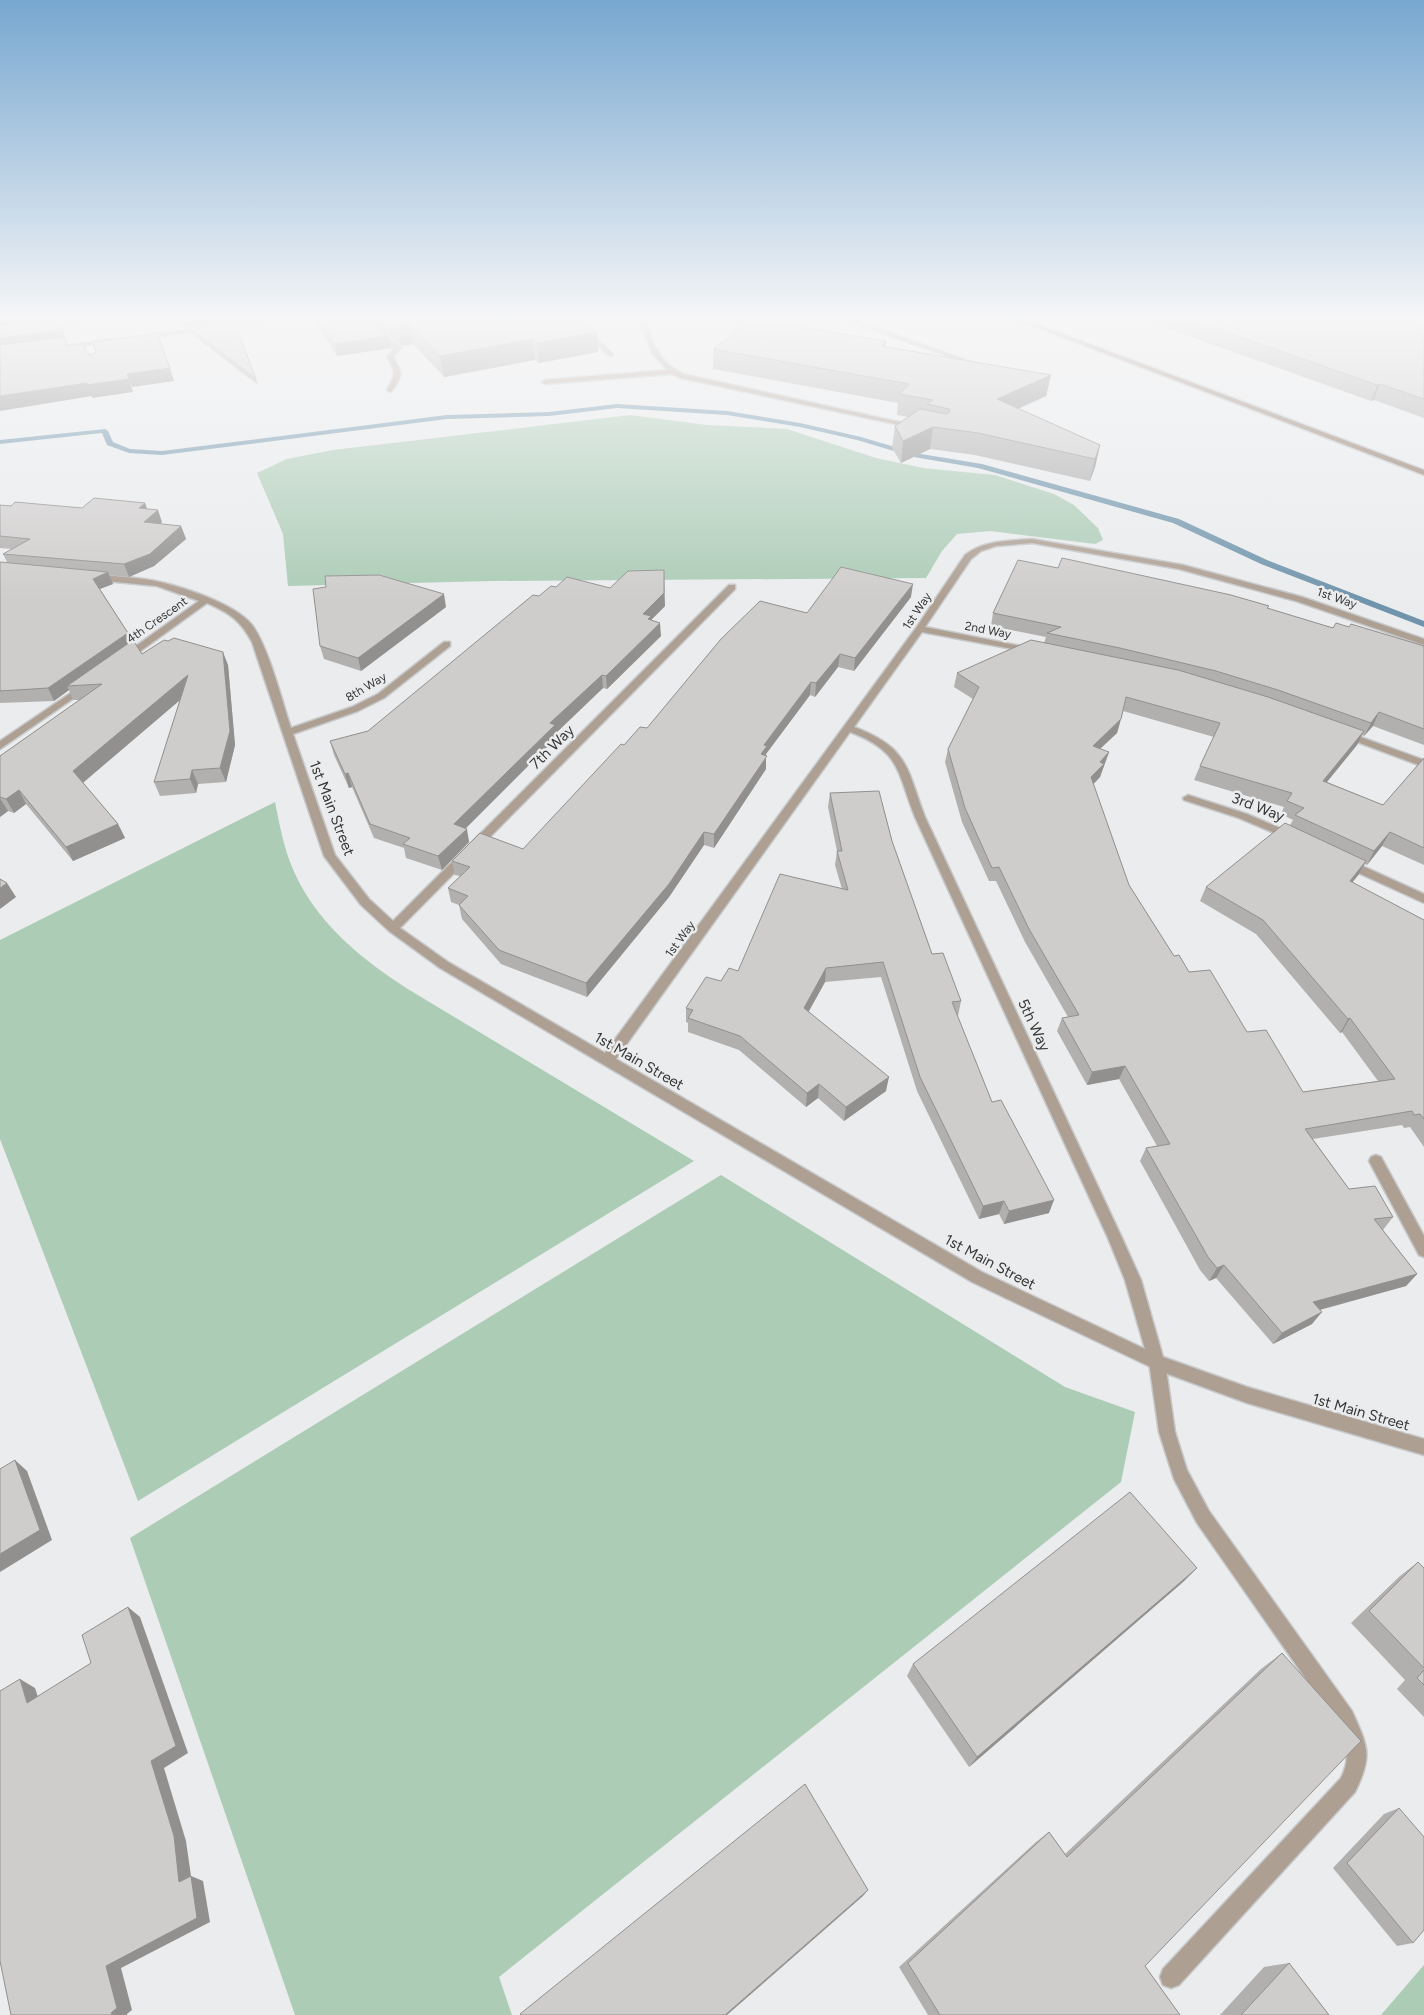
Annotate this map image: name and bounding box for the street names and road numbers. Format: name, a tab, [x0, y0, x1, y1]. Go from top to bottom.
street label: 1st Way	[1315, 585, 1360, 612]
street label: 1st Way	[900, 589, 935, 632]
street label: 4th Crescent	[124, 594, 190, 646]
street label: 2nd Way	[964, 619, 1013, 641]
street label: 8th Way	[343, 669, 389, 705]
street label: 7th Way	[526, 721, 578, 773]
street label: 1st Main Street	[306, 758, 359, 858]
street label: 3rd Way	[1229, 789, 1287, 825]
street label: 1st Way	[662, 918, 698, 960]
street label: 5th Way	[1014, 996, 1054, 1054]
street label: 1st Main Street	[591, 1028, 687, 1094]
street label: 1st Main Street	[941, 1230, 1039, 1294]
street label: 1st Main Street	[1310, 1390, 1412, 1435]

